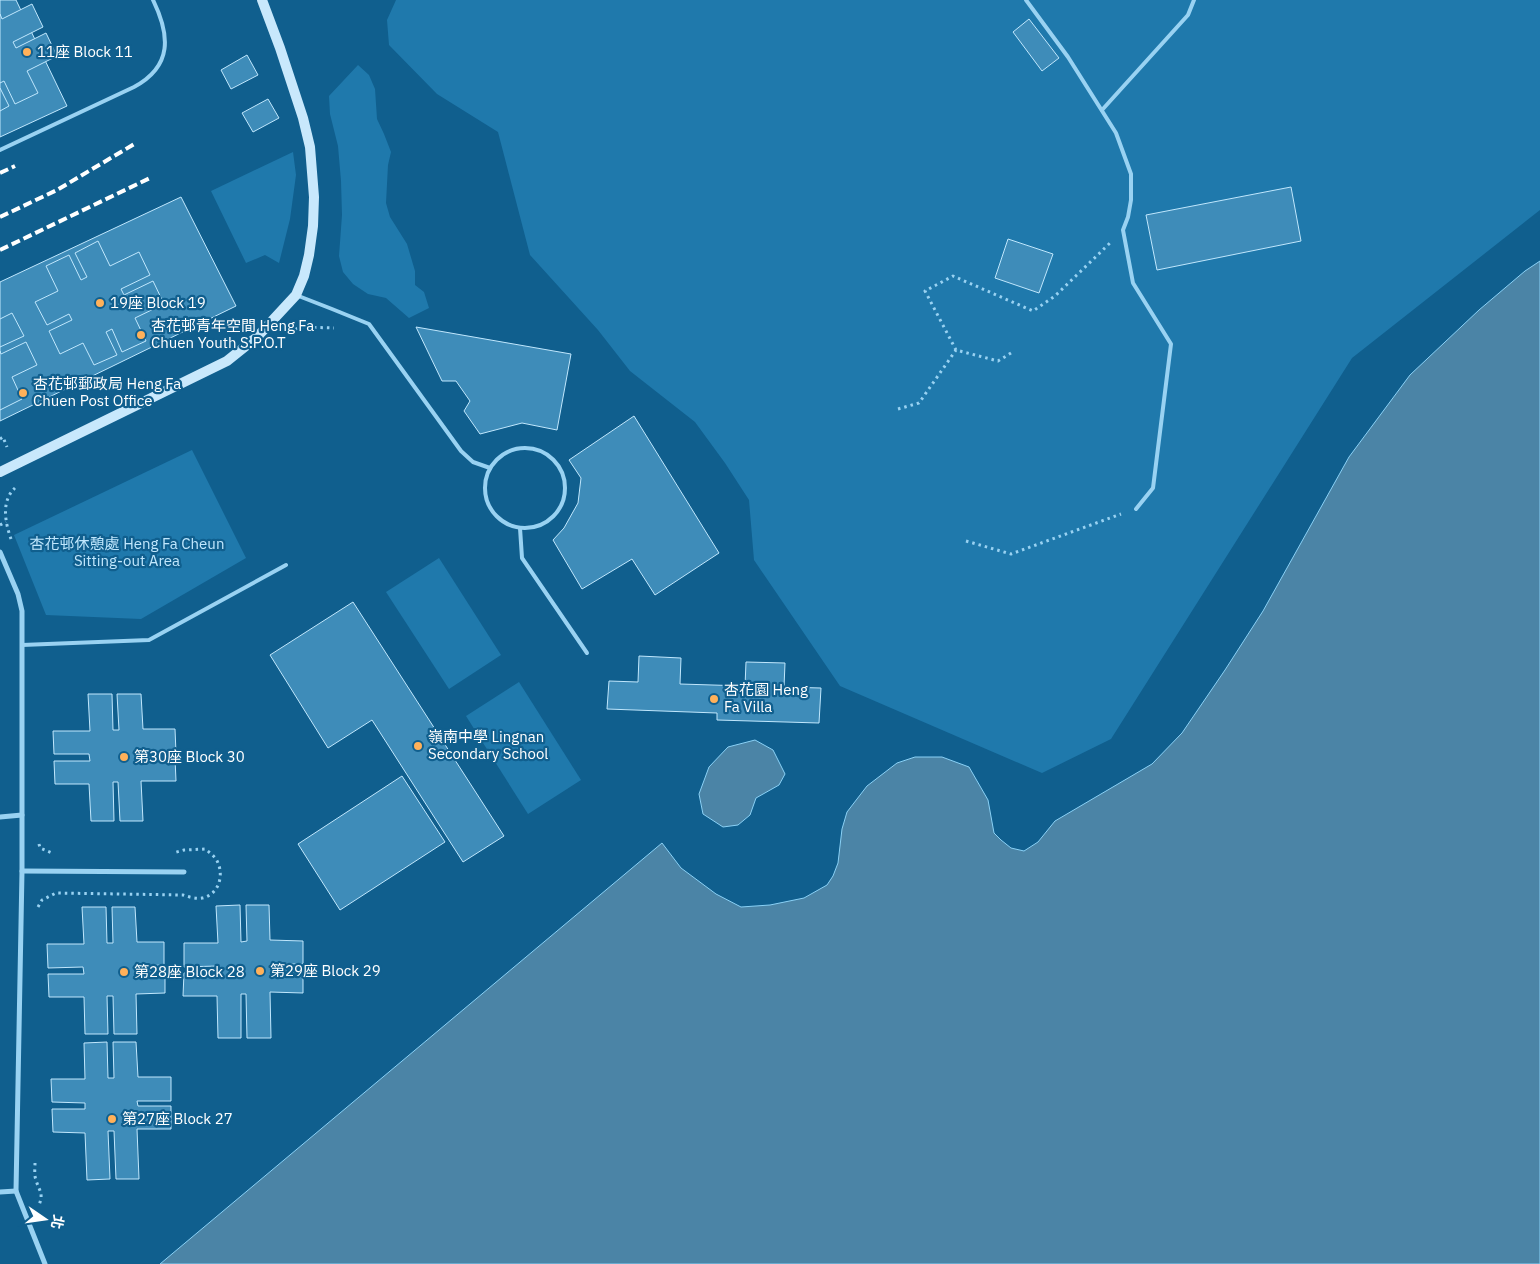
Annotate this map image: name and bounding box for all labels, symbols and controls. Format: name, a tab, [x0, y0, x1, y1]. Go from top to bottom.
place label: 11座 Block 11	[37, 42, 133, 61]
marker: 11座 Block 11	[21, 46, 33, 58]
place label: 19座 Block 19	[110, 293, 206, 312]
marker: 19座 Block 19	[94, 297, 106, 309]
place label: 杏花邨青年空間 Heng Fa Chuen Youth S.P.O.T	[151, 316, 314, 352]
marker: 杏花邨青年空間 Heng Fa Chuen Youth S.P.O.T	[135, 329, 147, 341]
place label: 杏花邨郵政局 Heng Fa Chuen Post Office	[33, 374, 181, 410]
marker: 杏花邨郵政局 Heng Fa Chuen Post Office	[17, 387, 29, 399]
park label: 杏花邨休憩處 Heng Fa Cheun Sitting-out Area	[30, 534, 224, 570]
place label: 杏花園 Heng Fa Villa	[724, 680, 808, 716]
marker: 杏花園 Heng Fa Villa	[708, 693, 720, 705]
place label: 嶺南中學 Lingnan Secondary School	[428, 727, 548, 763]
marker: 嶺南中學 Lingnan Secondary School	[412, 740, 424, 752]
place label: 第30座 Block 30	[134, 747, 245, 766]
marker: 第30座 Block 30	[118, 751, 130, 763]
place label: 第29座 Block 29	[270, 961, 381, 980]
place label: 第28座 Block 28	[134, 962, 245, 981]
marker: 第29座 Block 29	[254, 965, 266, 977]
marker: 第28座 Block 28	[118, 966, 130, 978]
place label: 第27座 Block 27	[122, 1109, 233, 1128]
marker: 第27座 Block 27	[106, 1113, 118, 1125]
north arrow	[20, 1194, 70, 1244]
text: 北	[47, 1213, 68, 1231]

